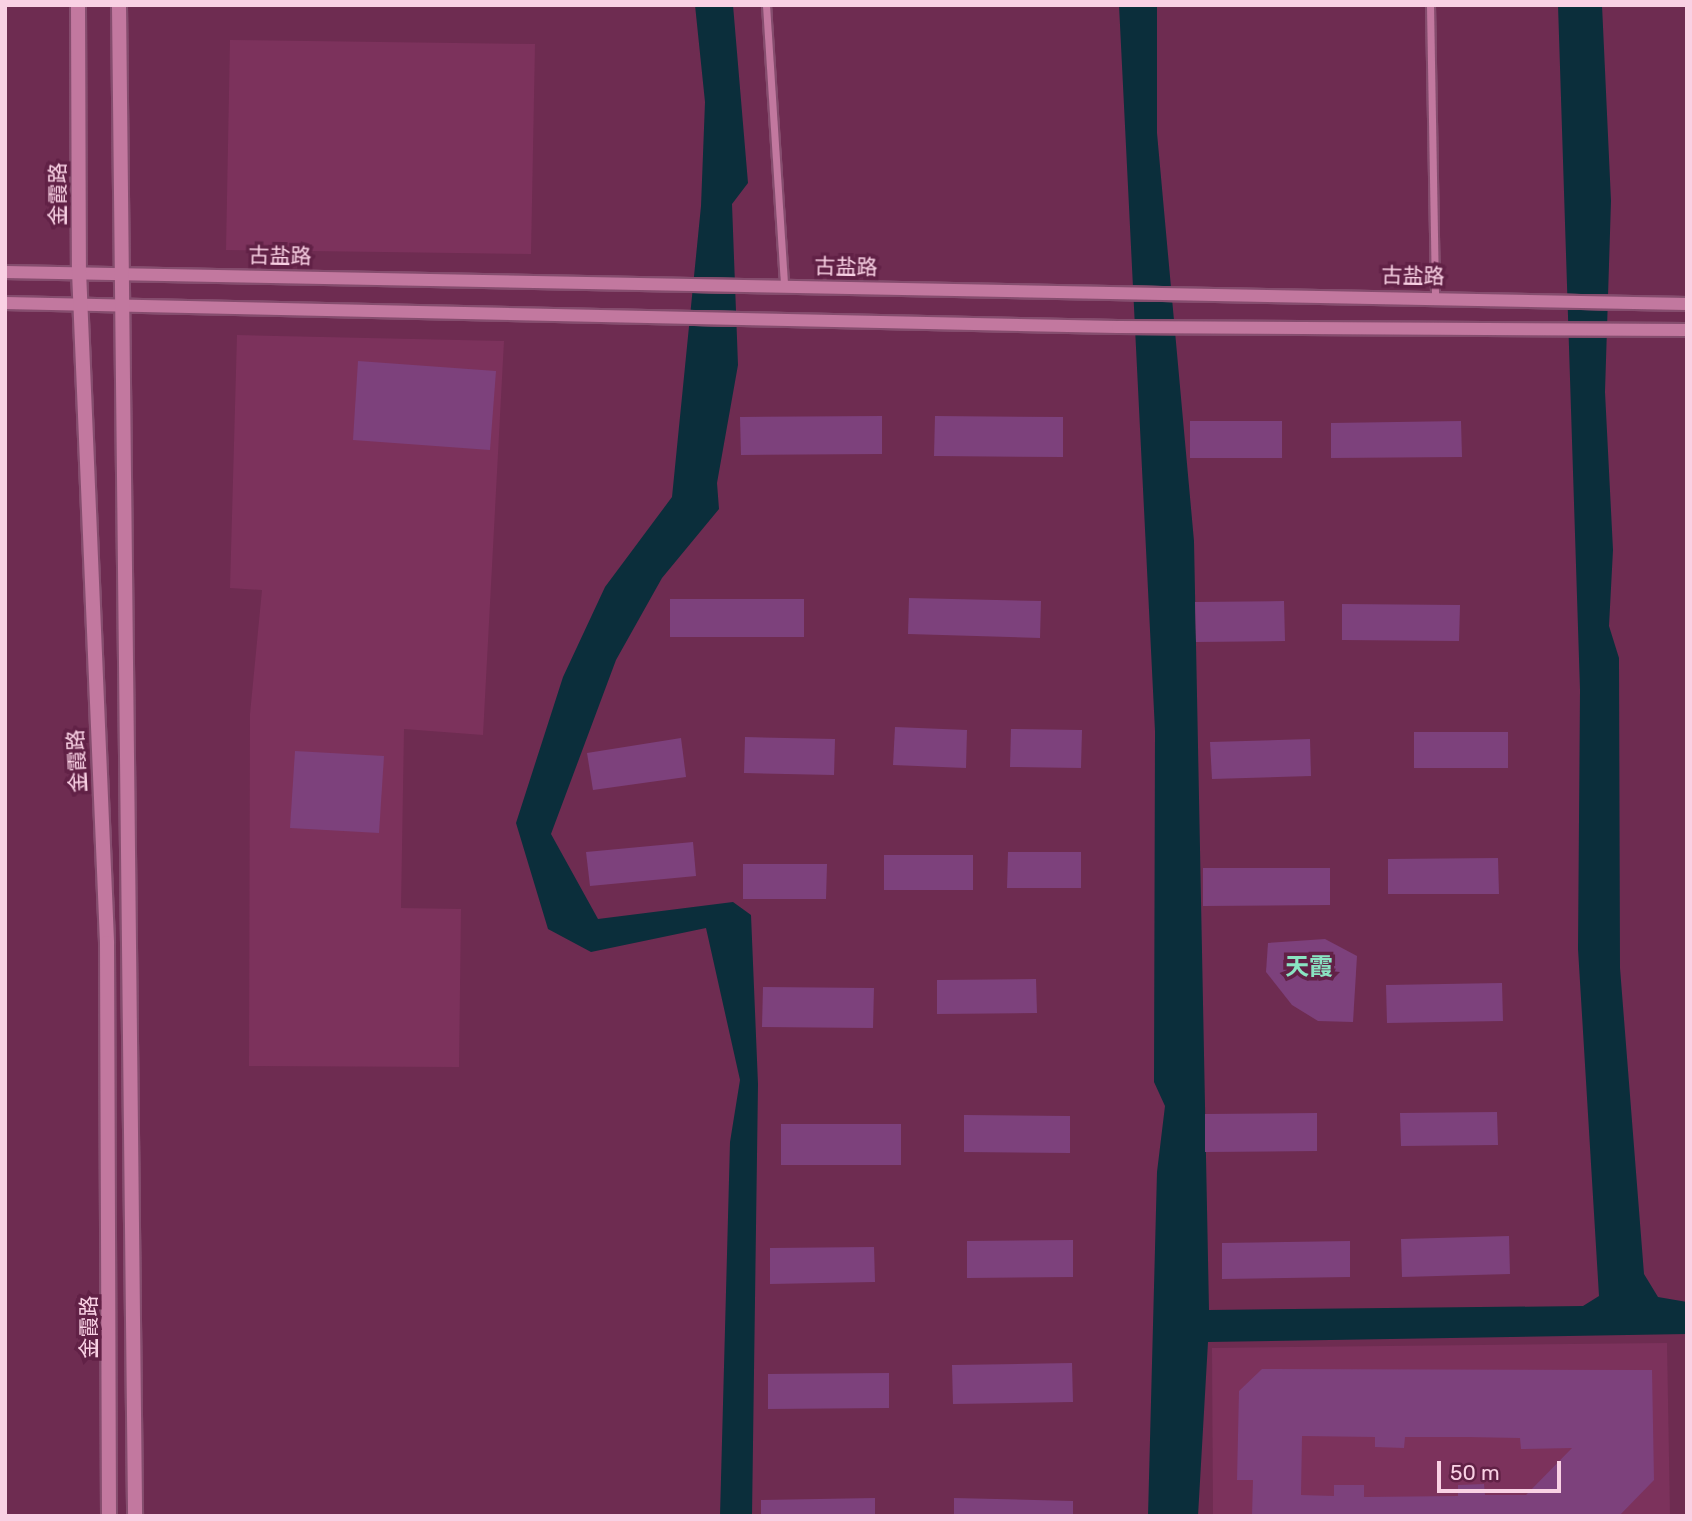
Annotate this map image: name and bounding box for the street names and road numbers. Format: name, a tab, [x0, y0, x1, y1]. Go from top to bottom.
street label: 金霞路	[45, 163, 71, 225]
street label: 古盐路	[248, 243, 312, 269]
street label: 古盐路	[814, 254, 878, 280]
street label: 古盐路	[1381, 263, 1445, 289]
street label: 金霞路	[63, 729, 91, 793]
street label: 金霞路	[76, 1296, 102, 1358]

